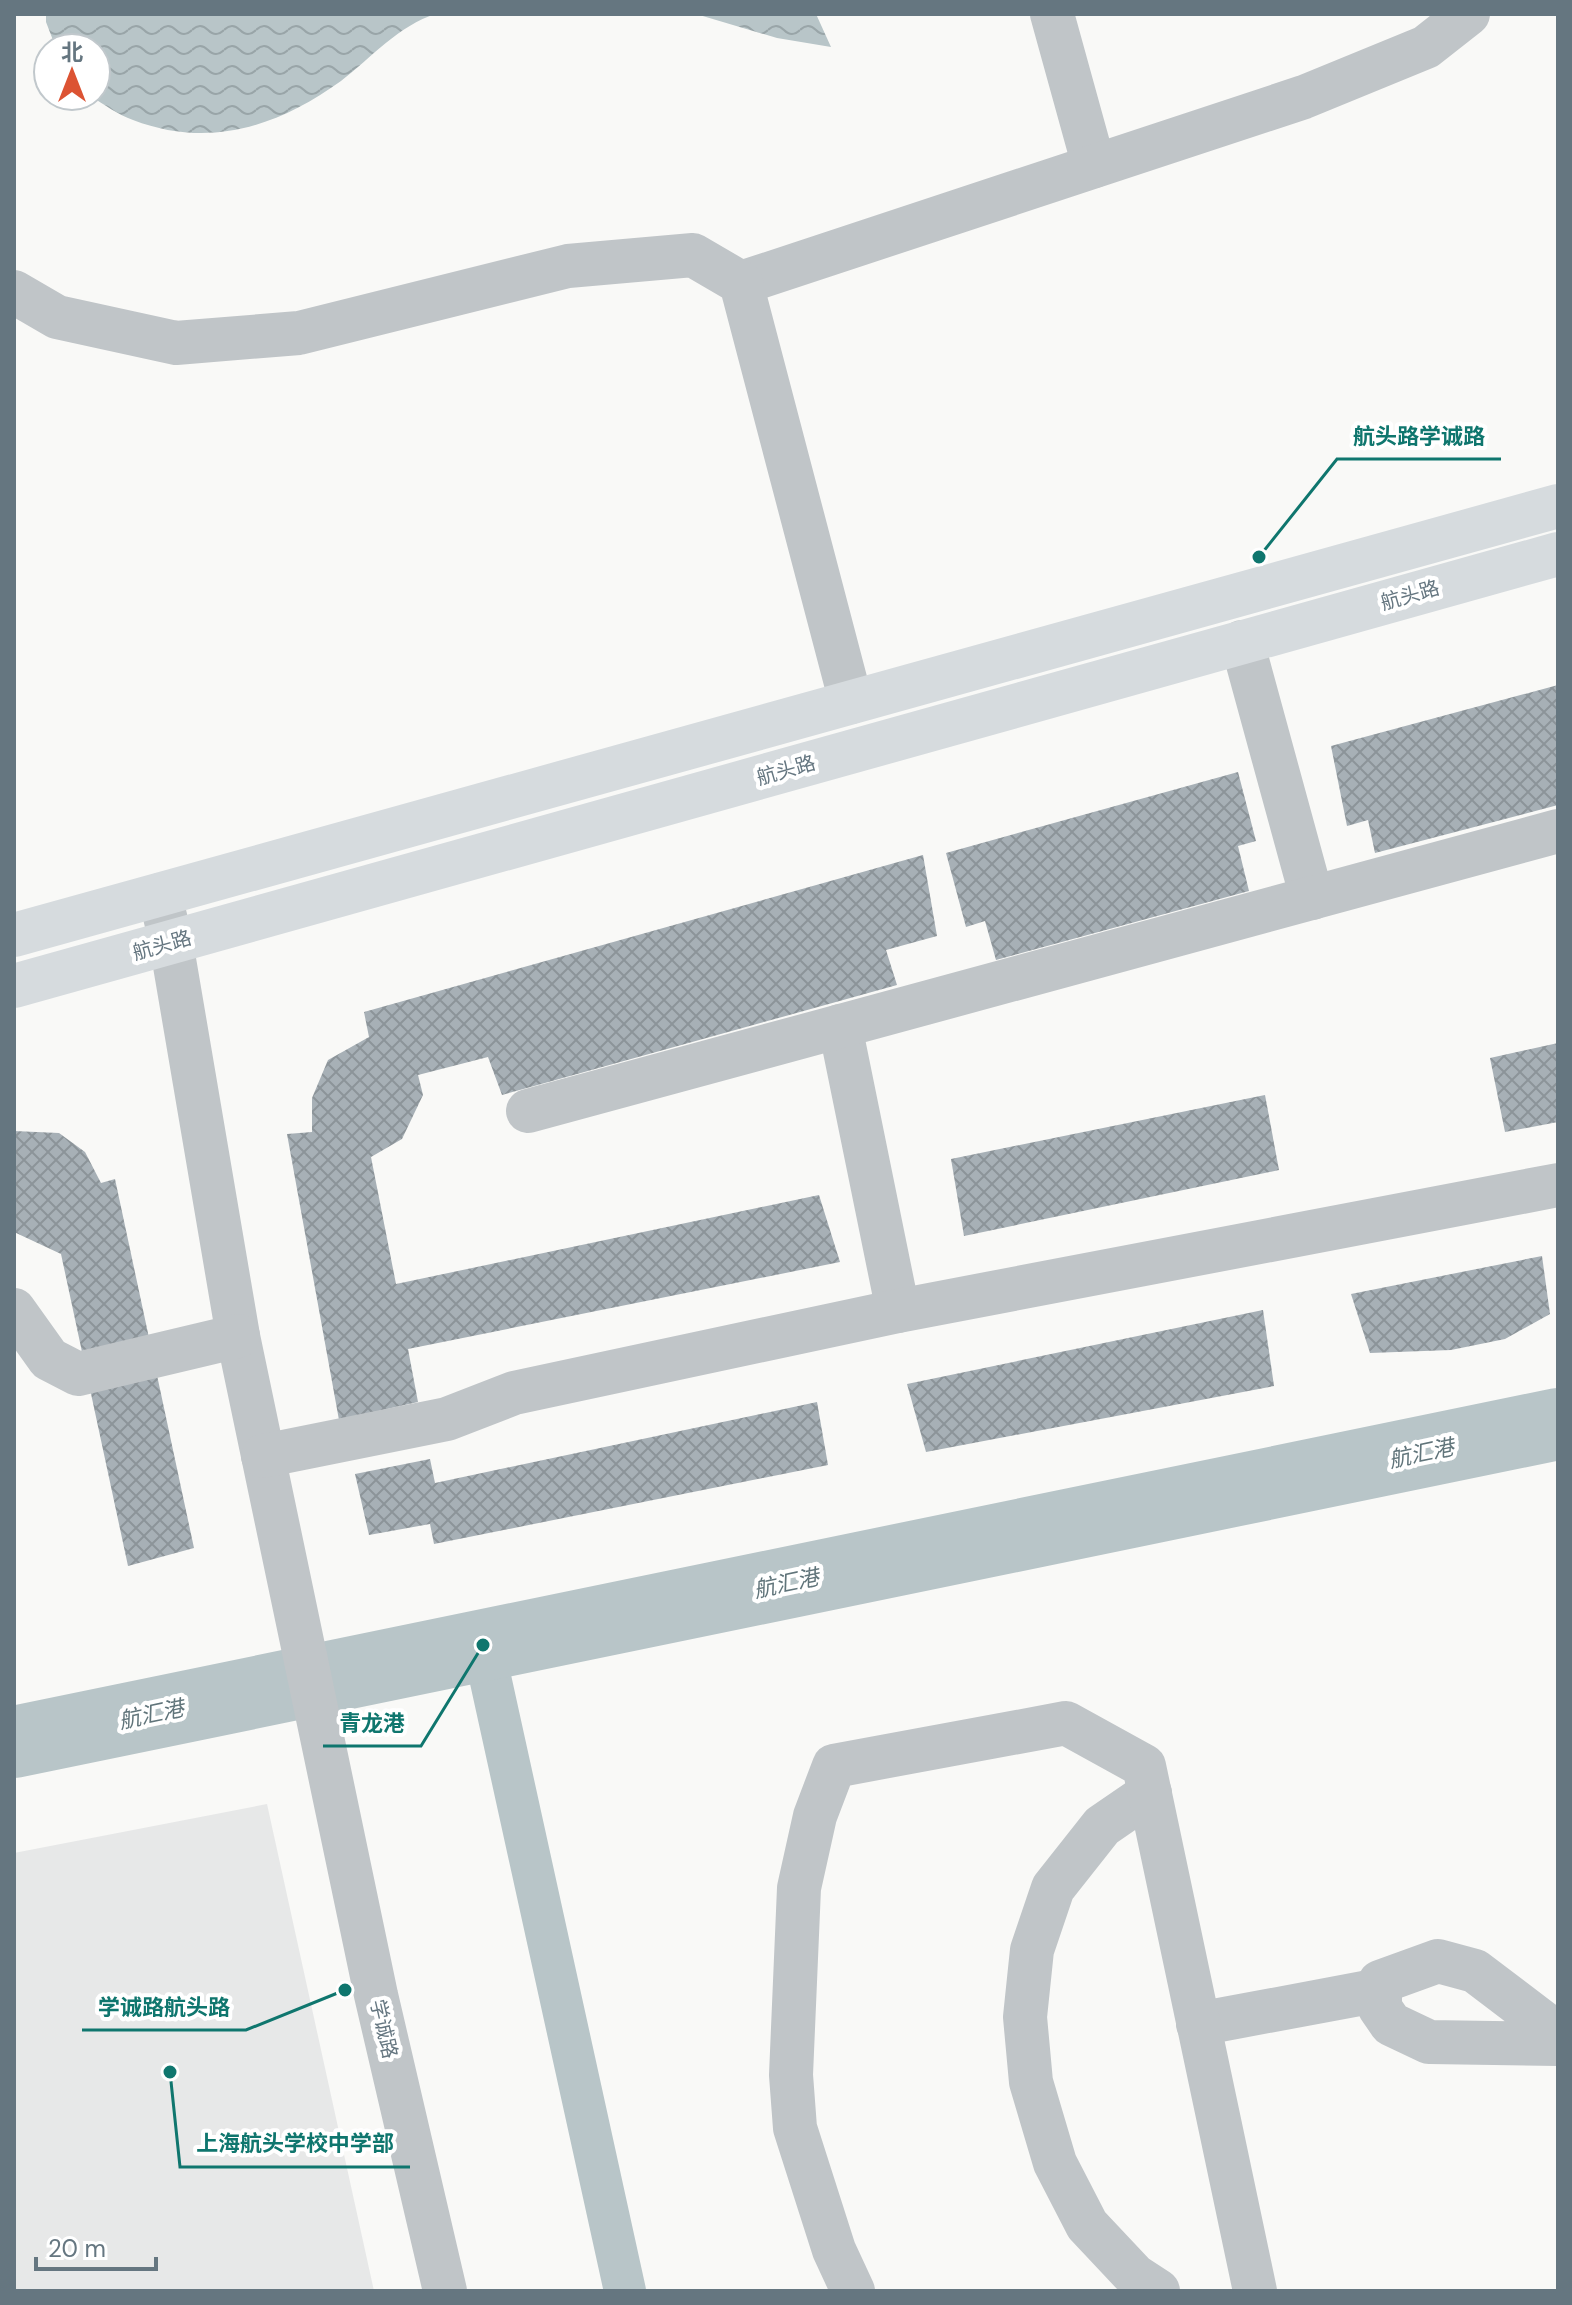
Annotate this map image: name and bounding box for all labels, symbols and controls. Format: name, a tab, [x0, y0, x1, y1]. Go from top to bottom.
north arrow	[32, 32, 112, 112]
text: 北	[61, 38, 83, 67]
callout: 航头路学诚路	[1337, 413, 1501, 459]
text: 航头路学诚路	[1353, 422, 1485, 451]
street label: 航头路	[1378, 574, 1442, 616]
street label: 航头路	[754, 749, 818, 791]
street label: 航头路	[130, 924, 194, 966]
water label: 航汇港	[1386, 1432, 1459, 1475]
water label: 航汇港	[751, 1562, 824, 1605]
water label: 航汇港	[116, 1693, 189, 1736]
callout: 青龙港	[323, 1700, 421, 1746]
text: 青龙港	[339, 1709, 405, 1738]
callout: 学诚路航头路	[82, 1984, 246, 2030]
text: 学诚路航头路	[98, 1993, 230, 2022]
street label: 学诚路	[365, 1997, 403, 2061]
callout: 上海航头学校中学部	[180, 2121, 410, 2167]
text: 上海航头学校中学部	[196, 2129, 394, 2158]
scale bar	[36, 2221, 156, 2271]
text: 20 m	[48, 2233, 106, 2264]

